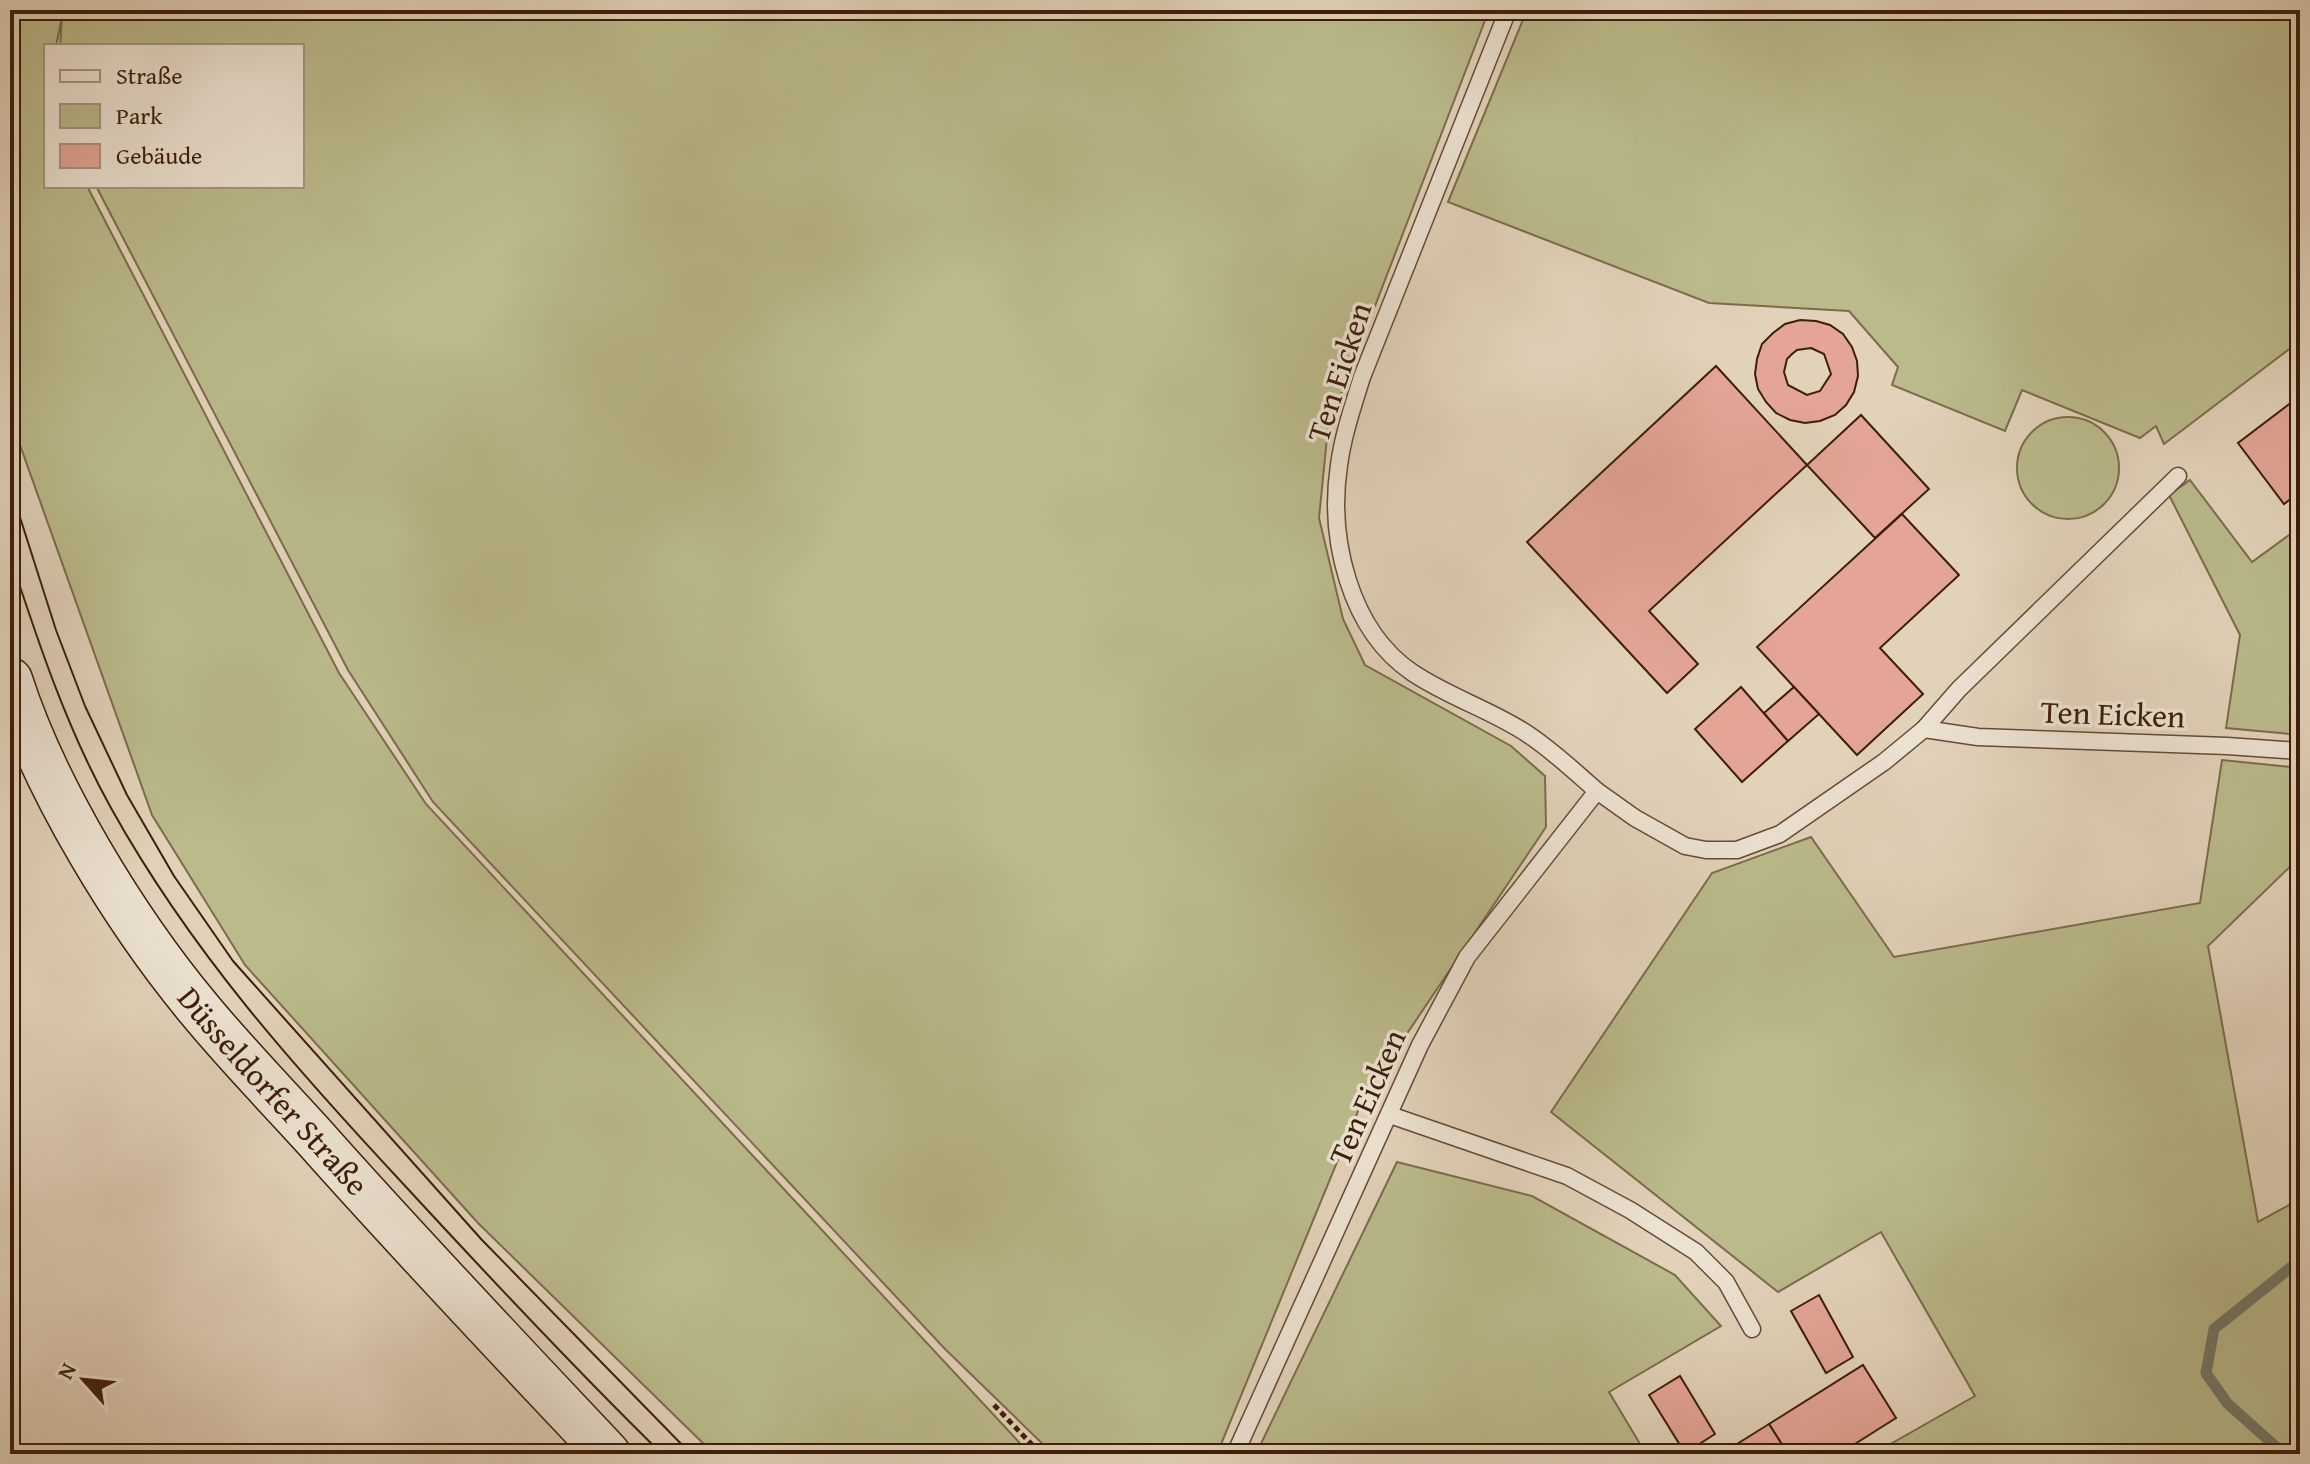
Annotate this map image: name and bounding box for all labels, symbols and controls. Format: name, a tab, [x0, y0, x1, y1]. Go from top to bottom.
legend	[44, 44, 304, 188]
text: Straße	[116, 58, 183, 93]
text: Park	[116, 98, 163, 133]
text: Gebäude	[116, 138, 202, 173]
street label: Ten Eicken	[1294, 296, 1383, 448]
street label: Ten Eicken	[2040, 687, 2186, 740]
street label: Düsseldorfer Straße	[167, 976, 380, 1206]
street label: Ten Eicken	[1316, 1021, 1417, 1172]
north arrow	[44, 1340, 124, 1420]
text: N	[49, 1357, 84, 1385]

